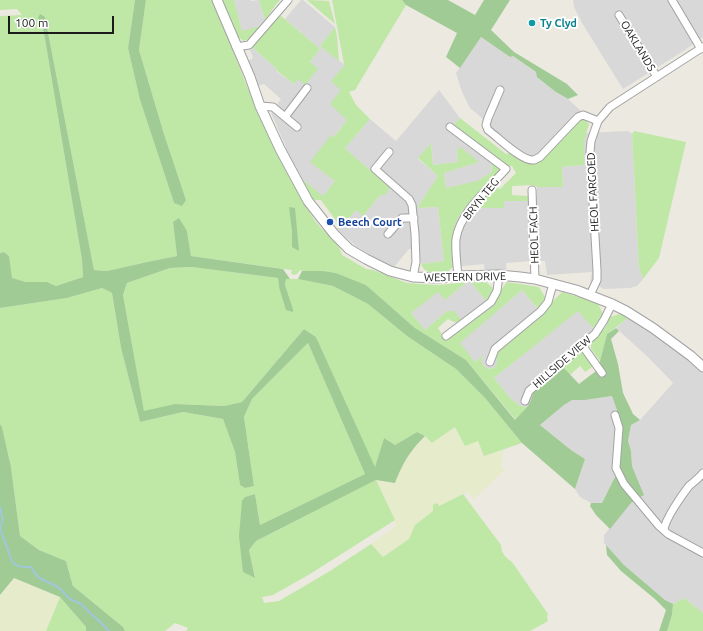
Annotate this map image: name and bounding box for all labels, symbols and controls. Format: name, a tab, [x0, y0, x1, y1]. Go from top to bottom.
scale bar	[10, 8, 116, 34]
text: 100 m	[15, 16, 48, 29]
place label: Ty Clyd	[540, 16, 577, 30]
marker: Ty Clyd	[527, 18, 537, 28]
street label: OAKLANDS	[618, 18, 658, 74]
street label: HEOL FARGOED	[584, 152, 602, 232]
street label: BRYN TEG	[460, 175, 502, 223]
street label: HEOL FACH	[526, 206, 542, 264]
place label: Beech Court	[338, 215, 402, 229]
marker: Beech Court	[325, 217, 335, 227]
street label: WESTERN DRIVE	[424, 270, 506, 284]
street label: HILLSIDE VIEW	[530, 333, 594, 391]

